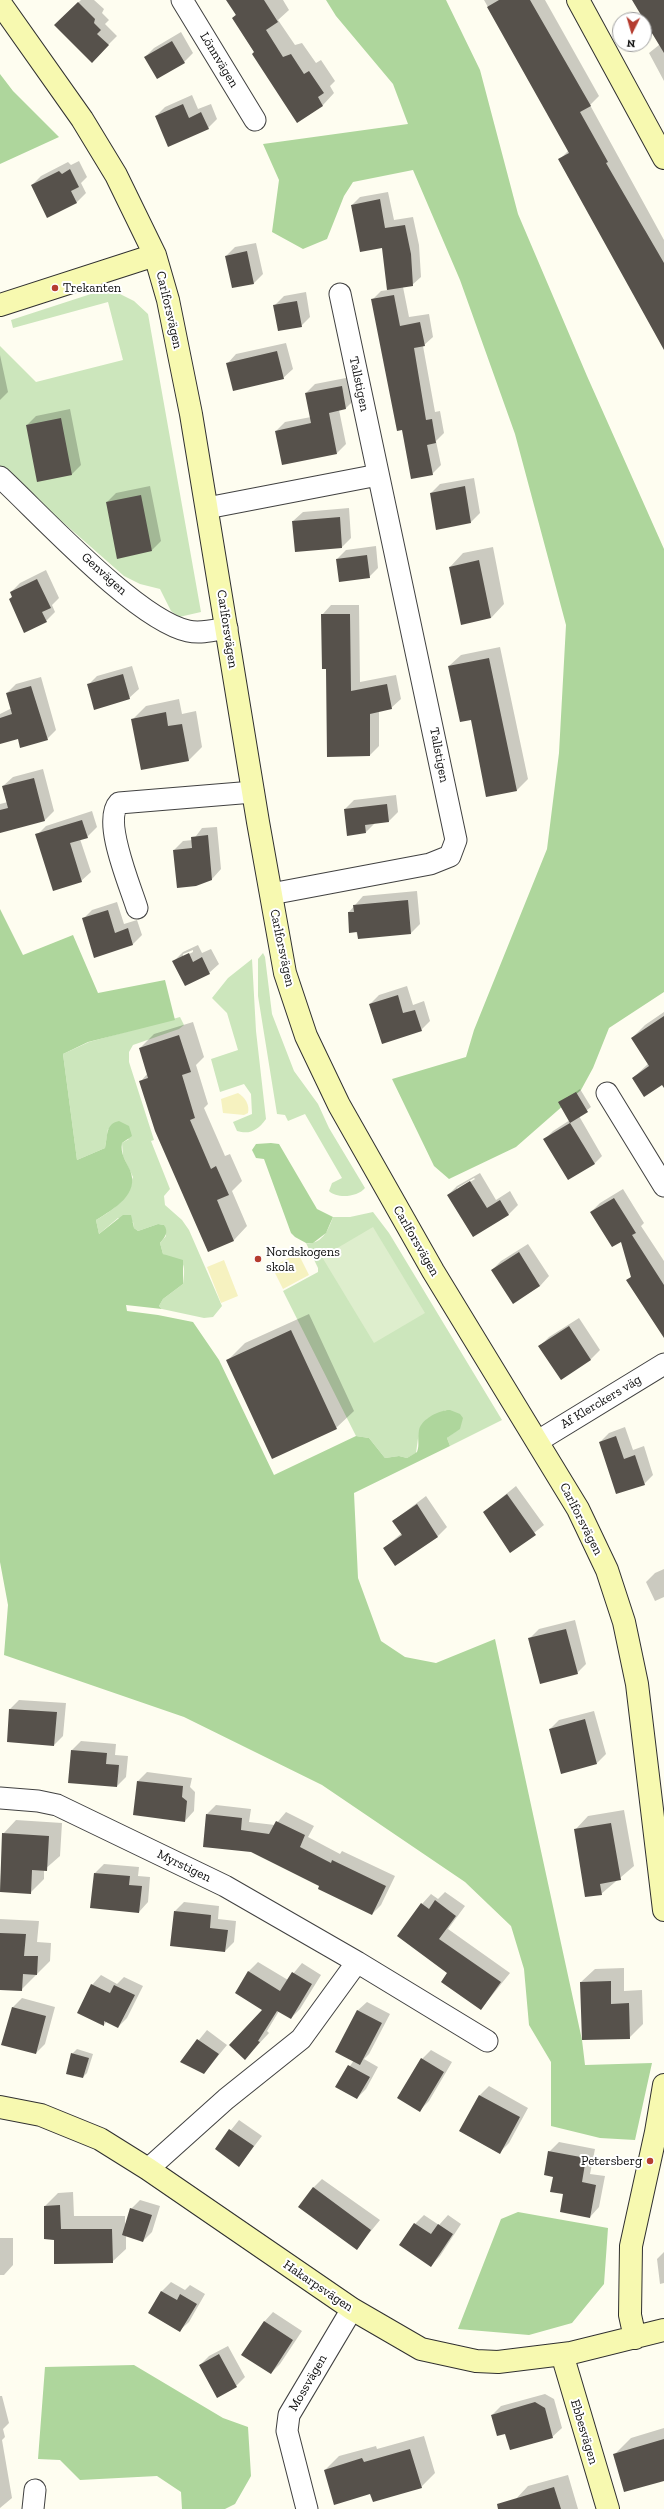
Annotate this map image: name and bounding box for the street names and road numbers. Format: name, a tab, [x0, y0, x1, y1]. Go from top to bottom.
street label: Lönnvägen	[196, 29, 242, 91]
street label: Carlforsvägen	[153, 270, 185, 350]
street label: Tallstigen	[346, 355, 372, 413]
street label: Genvägen	[78, 550, 130, 598]
street label: Carlforsvägen	[213, 589, 241, 669]
street label: Tallstigen	[426, 726, 452, 784]
street label: Carlforsvägen	[266, 908, 298, 988]
street label: Carlforsvägen	[390, 1203, 442, 1279]
street label: Af Klerckers väg	[558, 1372, 644, 1432]
street label: Carlforsvägen	[556, 1480, 606, 1558]
street label: Myrstigen	[155, 1846, 213, 1886]
street label: Hakarpsvägen	[280, 2257, 356, 2315]
street label: Mossvägen	[286, 2352, 330, 2414]
street label: Ebbesvägen	[567, 2398, 601, 2466]

